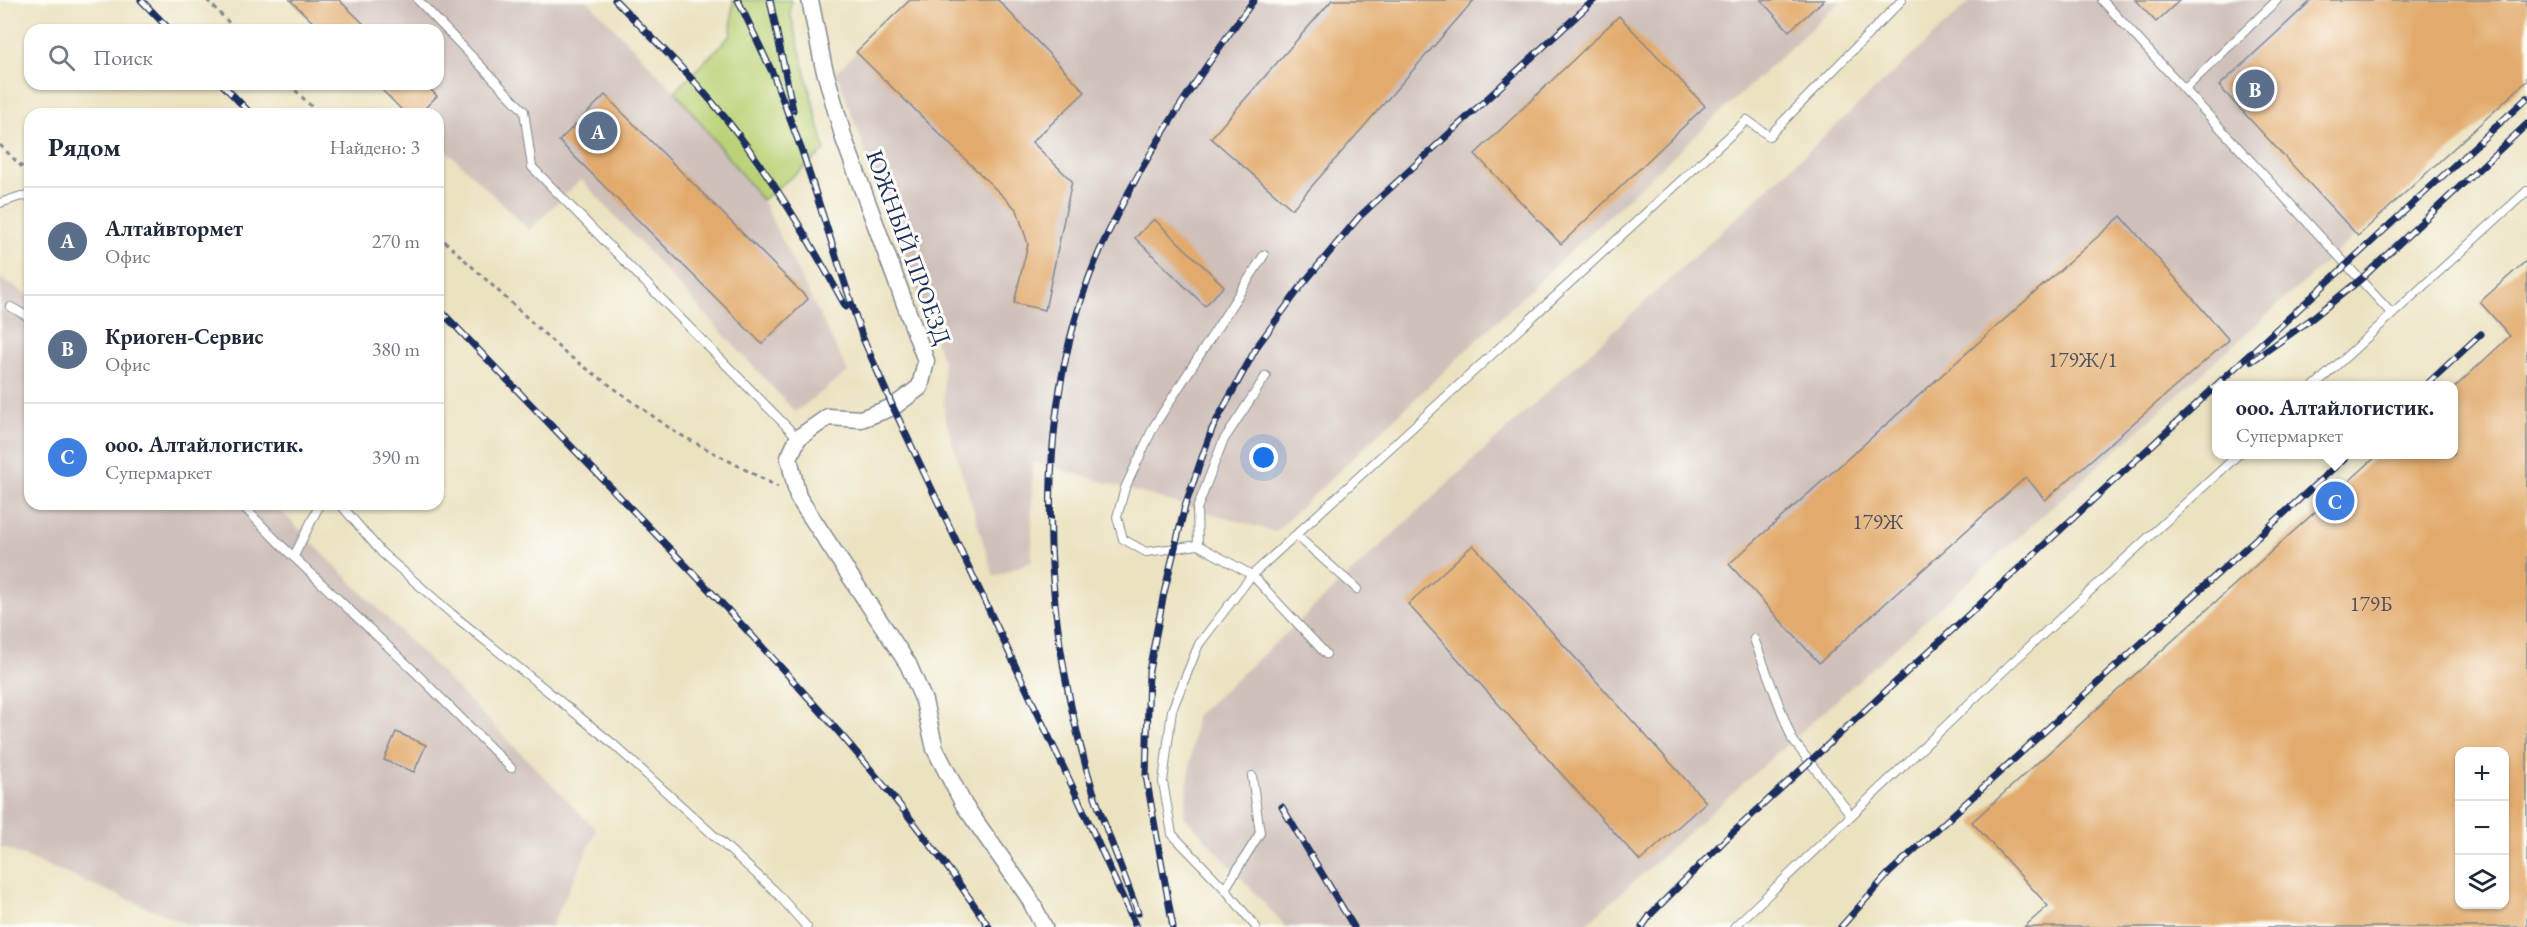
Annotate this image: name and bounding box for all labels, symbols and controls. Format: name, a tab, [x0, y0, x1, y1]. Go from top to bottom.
search box	[24, 24, 444, 90]
icon: search	[45, 41, 78, 74]
text: Поиск	[93, 43, 153, 72]
pin: B	[2236, 66, 2274, 112]
pin: A	[578, 108, 618, 154]
text: Рядом	[48, 130, 121, 164]
text: Найдено: 3	[329, 134, 420, 160]
street label: ЮЖНЫЙ ПРОЕЗД	[859, 145, 959, 349]
text: Алтайвтормет	[105, 214, 243, 243]
text: A	[60, 228, 75, 254]
text: 270 m	[372, 228, 420, 254]
text: Офис	[105, 243, 151, 269]
text: Криоген-Сервис	[105, 322, 264, 351]
text: B	[61, 336, 74, 362]
text: 380 m	[372, 336, 420, 362]
house number: 179Ж/1	[2048, 346, 2118, 373]
text: Офис	[105, 351, 151, 377]
popup	[2212, 381, 2458, 459]
text: ооо. Алтайлогистик.	[2236, 393, 2434, 422]
text: Супермаркет	[2236, 422, 2343, 448]
text: ооо. Алтайлогистик.	[105, 430, 303, 459]
your location	[1249, 443, 1278, 472]
text: C	[60, 444, 75, 470]
text: 390 m	[372, 444, 420, 470]
text: Супермаркет	[105, 459, 212, 485]
pin: C	[2316, 478, 2354, 524]
house number: 179Ж	[1853, 508, 1904, 535]
house number: 179Б	[2350, 590, 2392, 617]
map controls	[2455, 747, 2509, 909]
button: +	[2455, 747, 2509, 801]
button: −	[2455, 801, 2509, 855]
button: layers	[2455, 855, 2509, 909]

